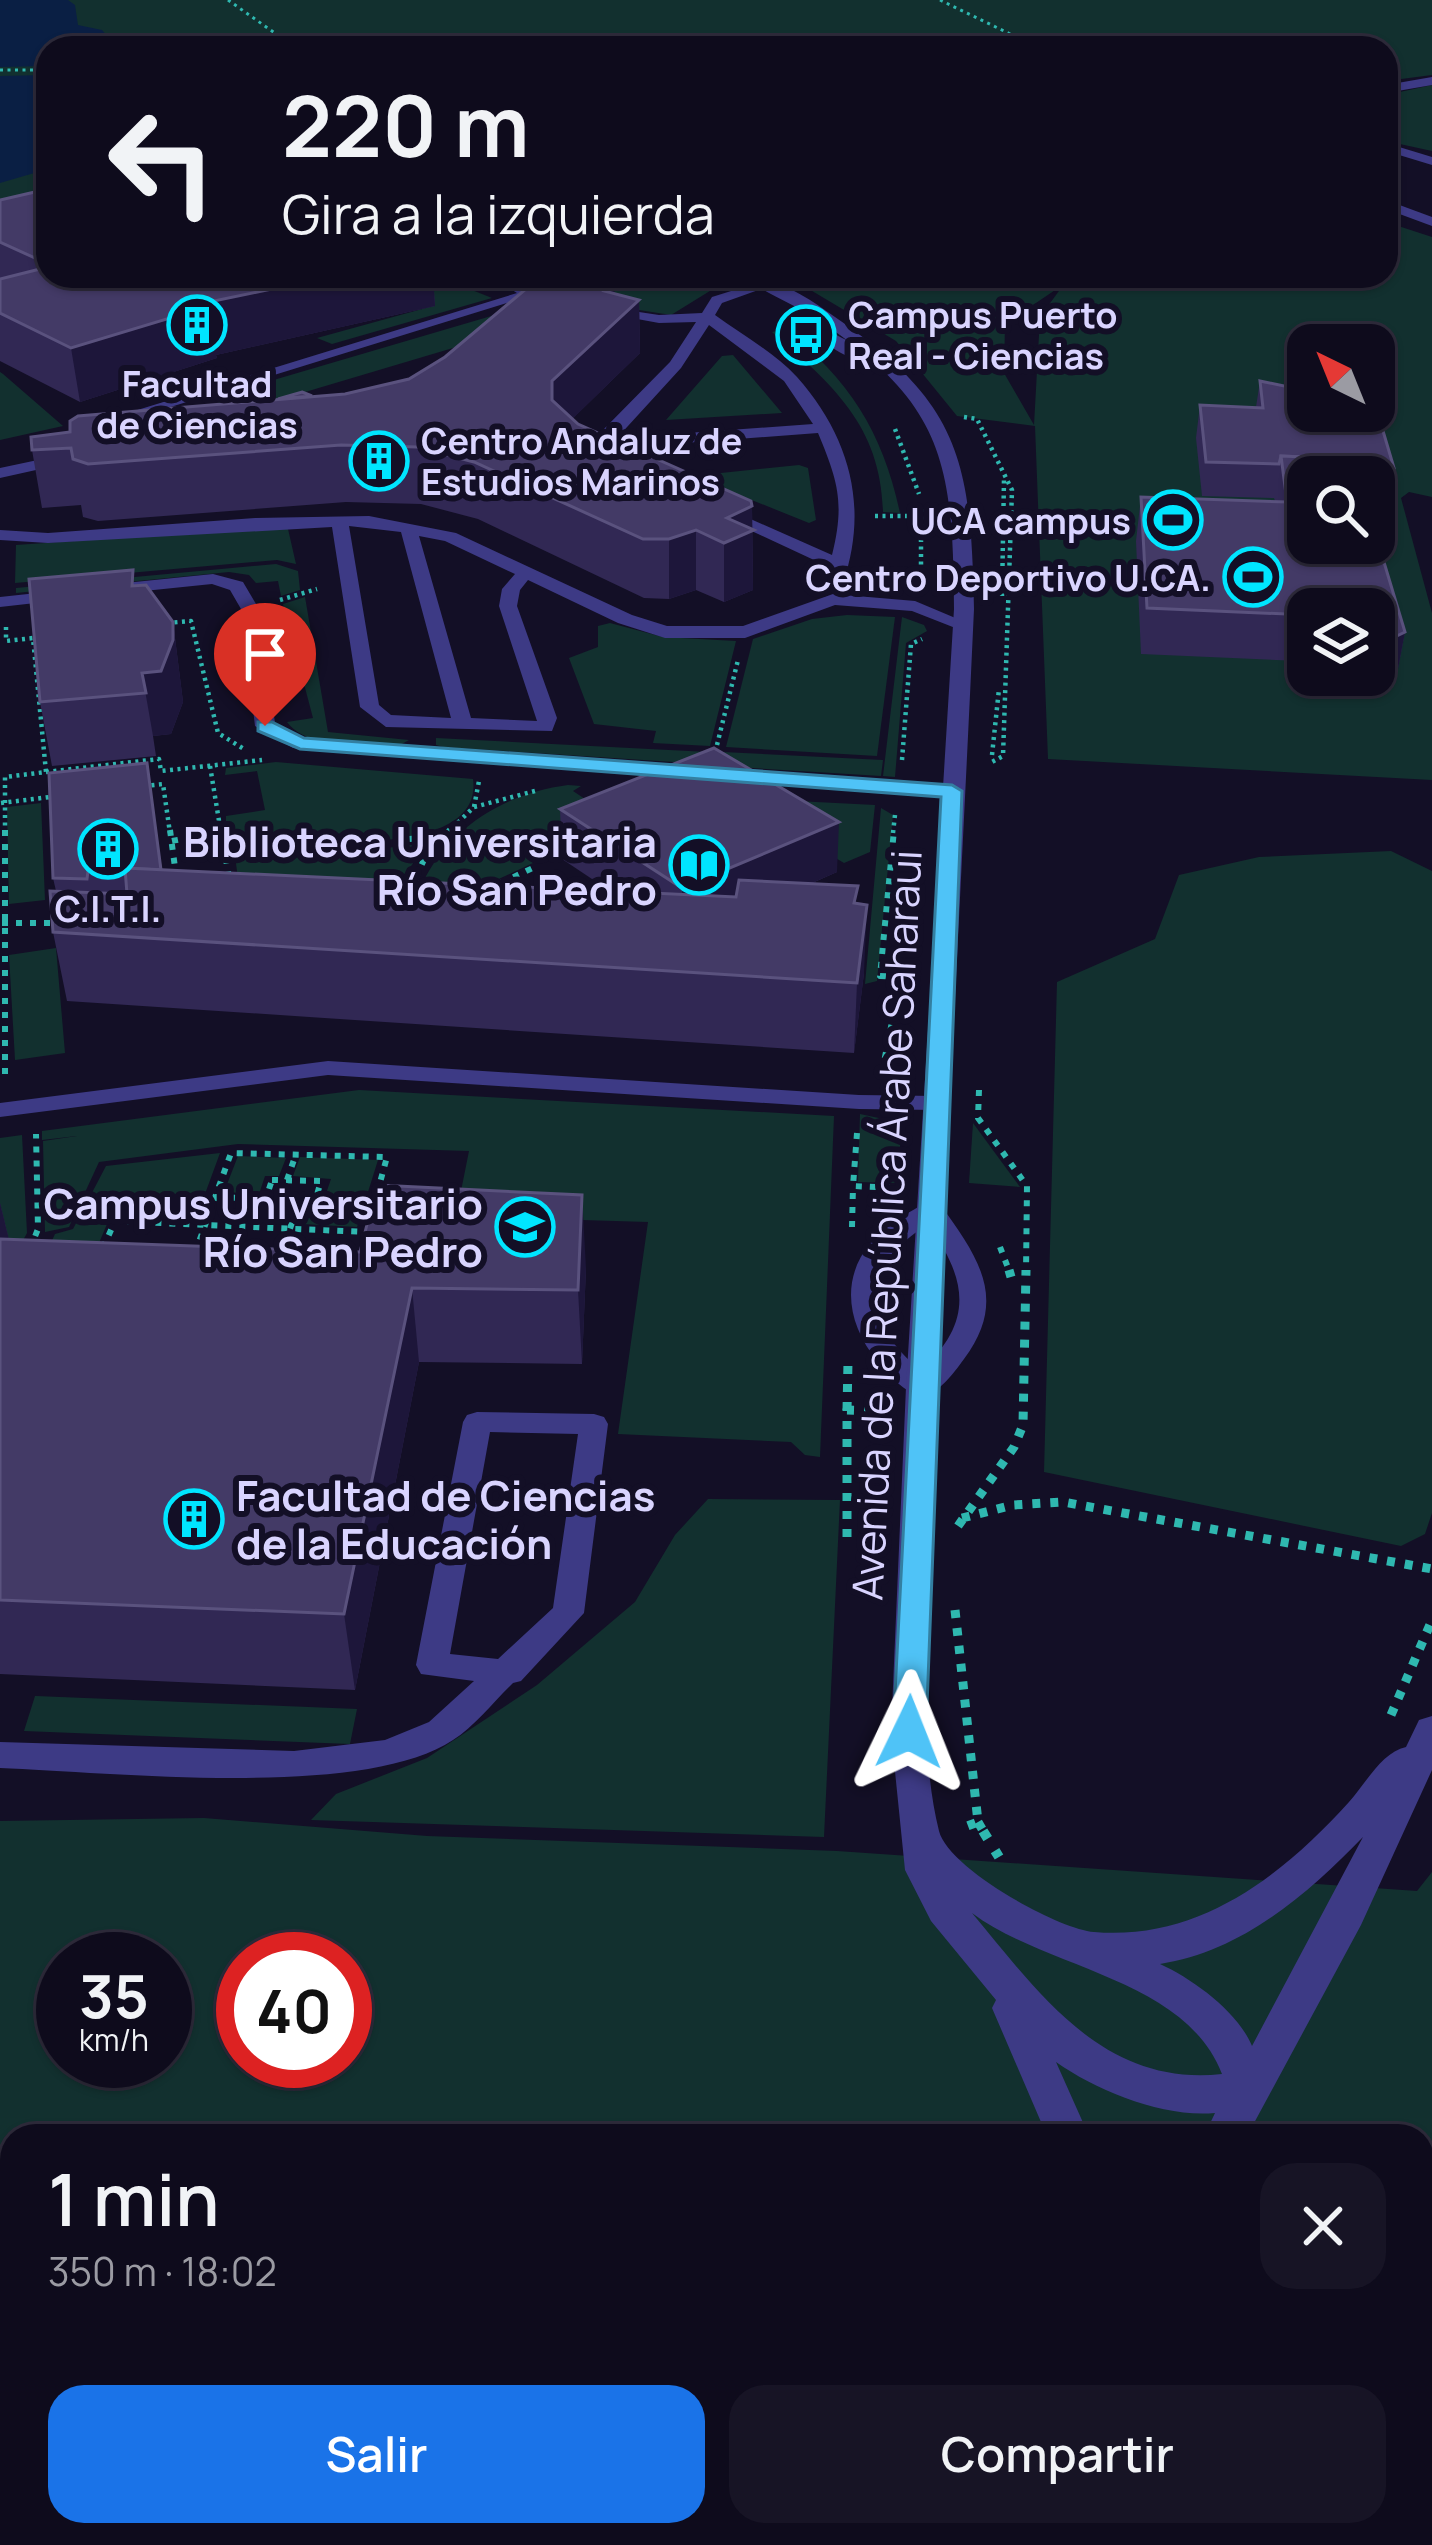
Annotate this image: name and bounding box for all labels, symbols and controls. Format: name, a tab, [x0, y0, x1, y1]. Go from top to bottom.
text: 220 m	[282, 67, 530, 182]
icon: left	[84, 84, 240, 240]
text: Gira a la izquierda	[282, 176, 715, 250]
place label: Campus Puerto Real - Ciencias	[848, 290, 1117, 380]
building icon: Facultad de Ciencias	[166, 294, 228, 356]
bus stop icon: Campus Puerto Real - Ciencias	[775, 304, 837, 366]
north arrow	[1287, 324, 1395, 432]
map controls	[1287, 324, 1395, 696]
place label: Facultad de Ciencias	[96, 359, 298, 449]
place label: Centro Andaluz de Estudios Marinos	[421, 416, 742, 506]
building icon: Centro Andaluz de Estudios Marinos	[348, 430, 410, 492]
button: search	[1287, 456, 1395, 564]
sports icon: UCA campus	[1142, 489, 1204, 551]
place label: UCA campus	[910, 496, 1131, 545]
sports icon: Centro Deportivo U.CA.	[1222, 546, 1284, 608]
place label: Centro Deportivo U.CA.	[805, 553, 1211, 602]
button: layers	[1287, 588, 1395, 696]
pin	[214, 603, 316, 726]
icon: arrive	[232, 621, 298, 687]
place label: Biblioteca Universitaria Río San Pedro	[183, 812, 657, 918]
building icon: C.I.T.I.	[77, 818, 139, 880]
library icon: Biblioteca Universitaria Río San Pedro	[668, 834, 730, 896]
street label: Avenida de la República Árabe Saharaui	[837, 848, 935, 1602]
place label: C.I.T.I.	[55, 884, 161, 933]
place label: Campus Universitario Río San Pedro	[43, 1174, 483, 1280]
school or university icon: Campus Universitario Río San Pedro	[494, 1196, 556, 1258]
place label: Facultad de Ciencias de la Educación	[236, 1466, 655, 1572]
building icon: Facultad de Ciencias de la Educación	[163, 1488, 225, 1550]
position arrow	[846, 1669, 972, 1795]
speed limit sign: 40	[216, 1932, 372, 2088]
text: 35	[79, 1954, 149, 2036]
text: km/h	[79, 2019, 149, 2060]
text: 1 min	[48, 2149, 220, 2248]
button: close	[1260, 2163, 1386, 2289]
text: 350 m · 18:02	[48, 2244, 277, 2298]
button: Salir	[48, 2385, 705, 2523]
button: Compartir	[729, 2385, 1386, 2523]

